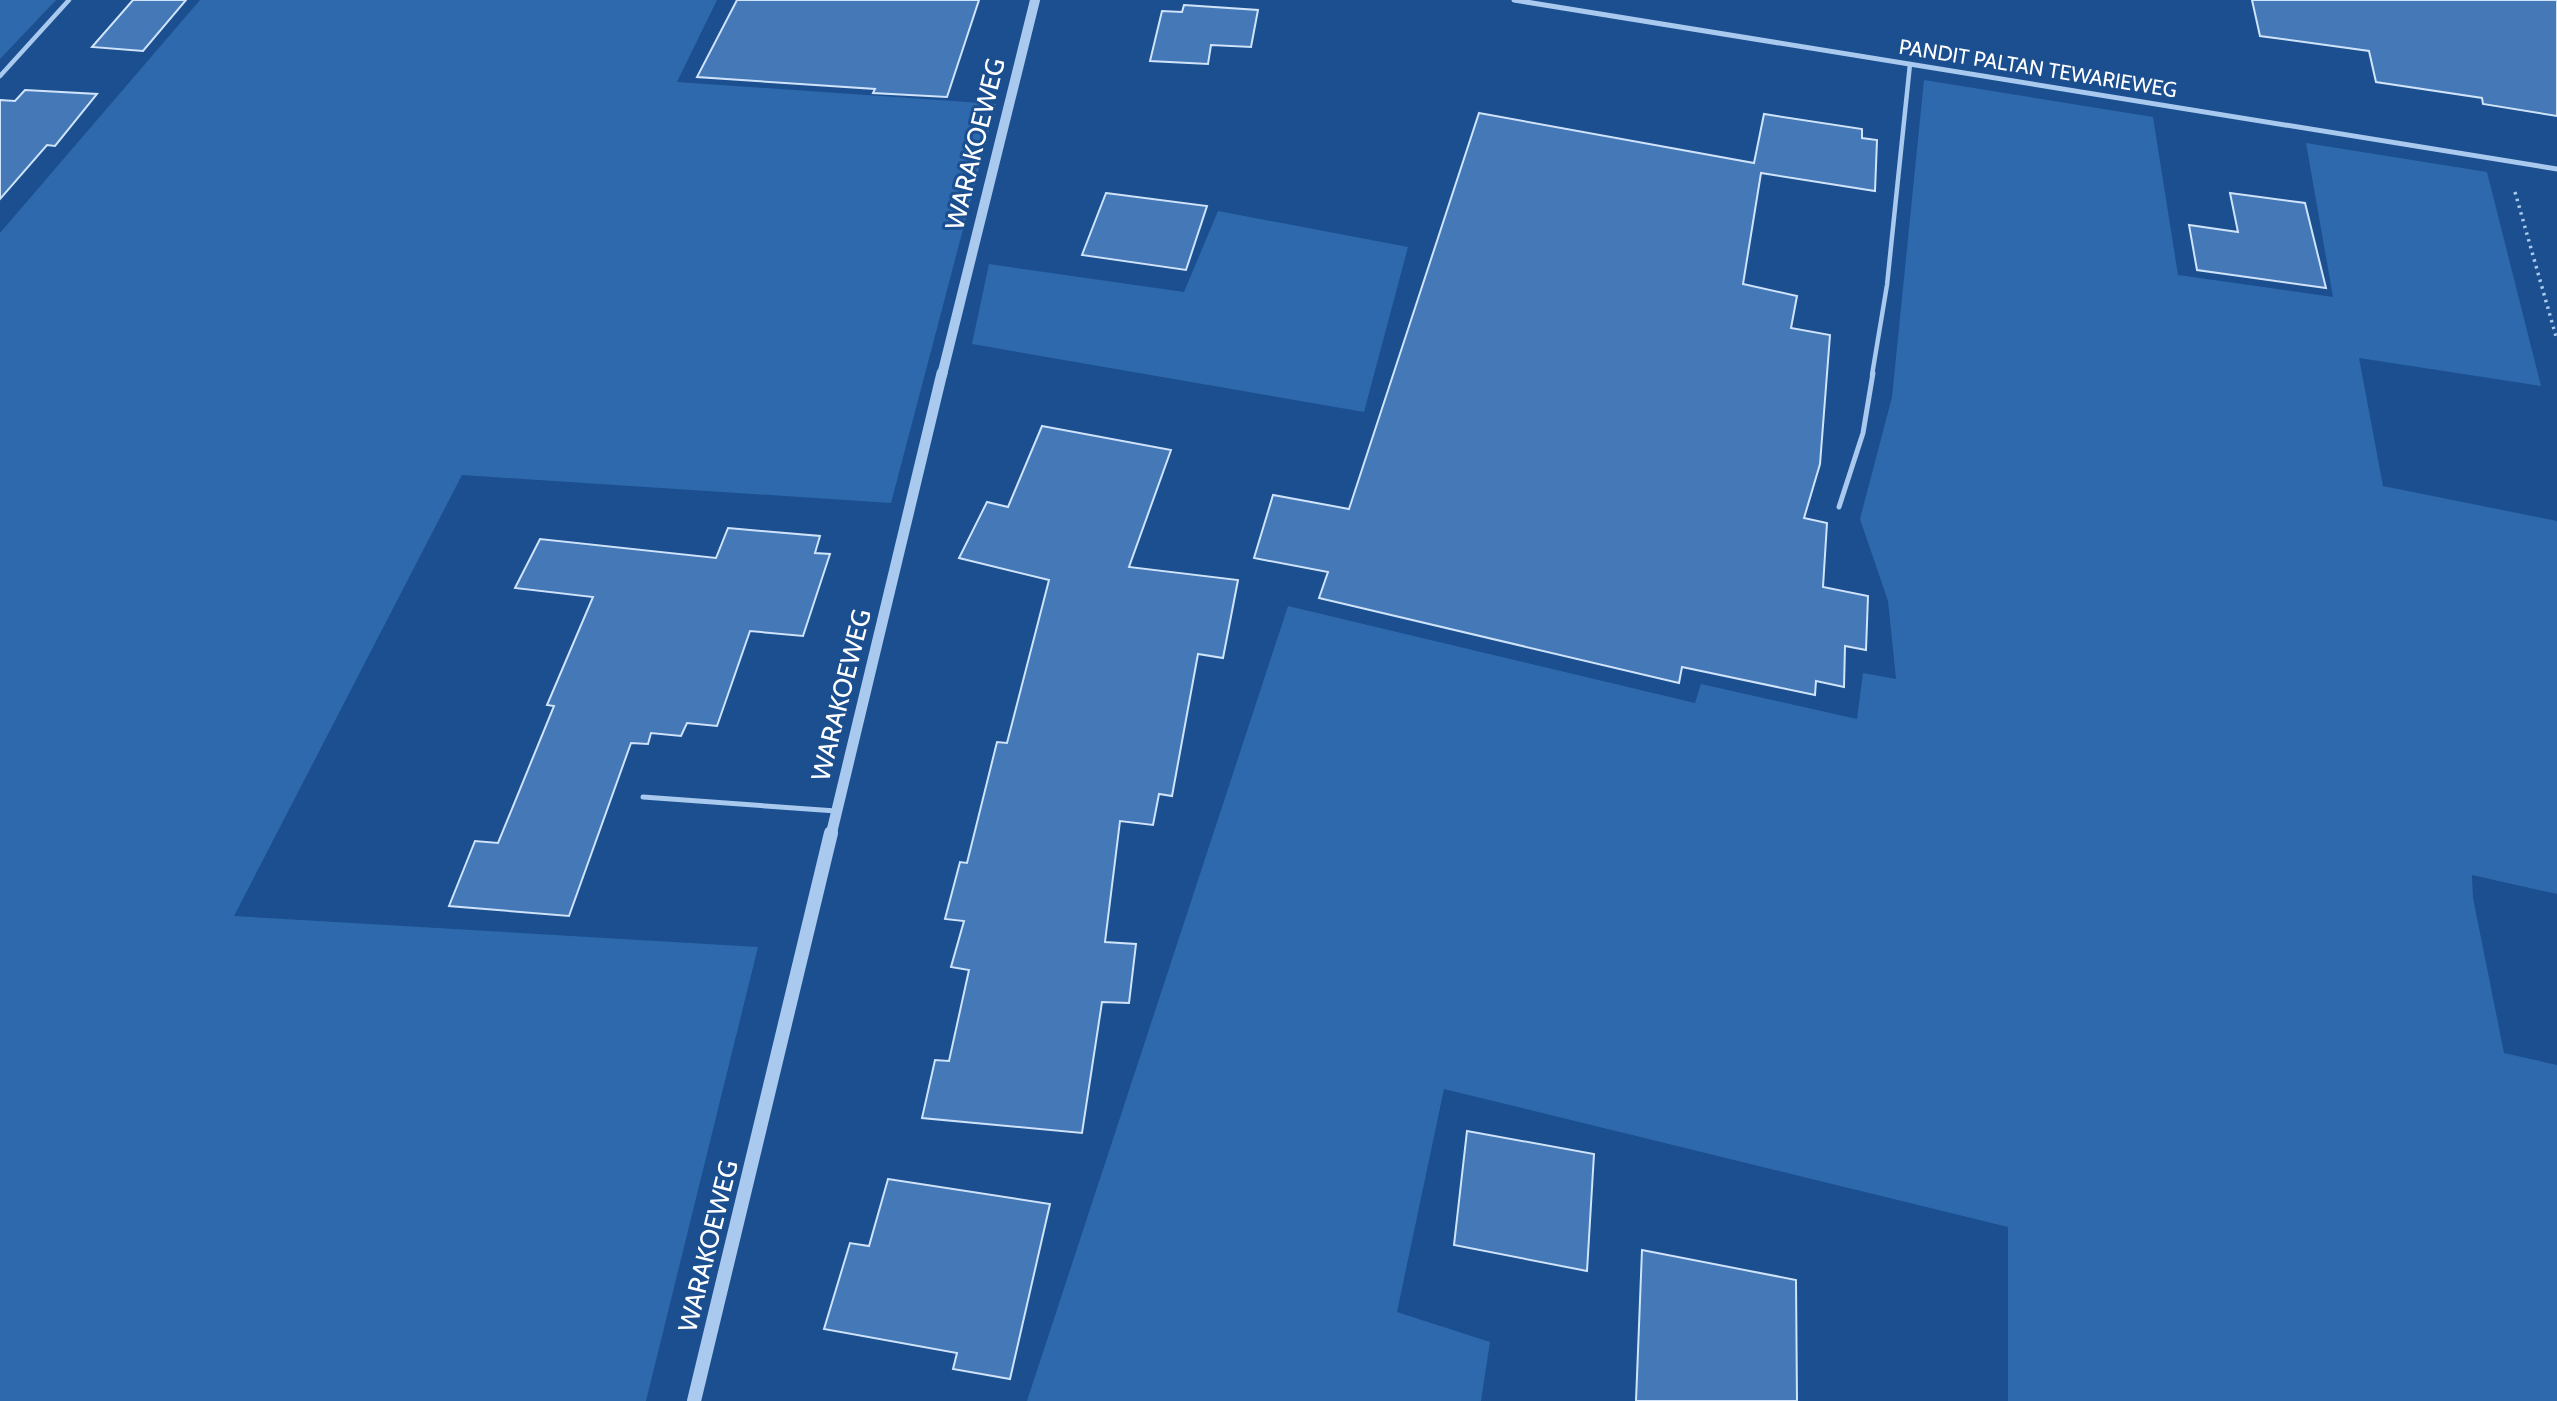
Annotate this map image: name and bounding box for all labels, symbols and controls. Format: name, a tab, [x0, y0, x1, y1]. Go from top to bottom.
street label: PANDIT PALTAN TEWARIEWEG	[1897, 34, 2179, 102]
street label: WARAKOEWEG	[938, 55, 1012, 233]
street label: WARAKOEWEG	[804, 606, 878, 784]
street label: WARAKOEWEG	[671, 1157, 745, 1335]

